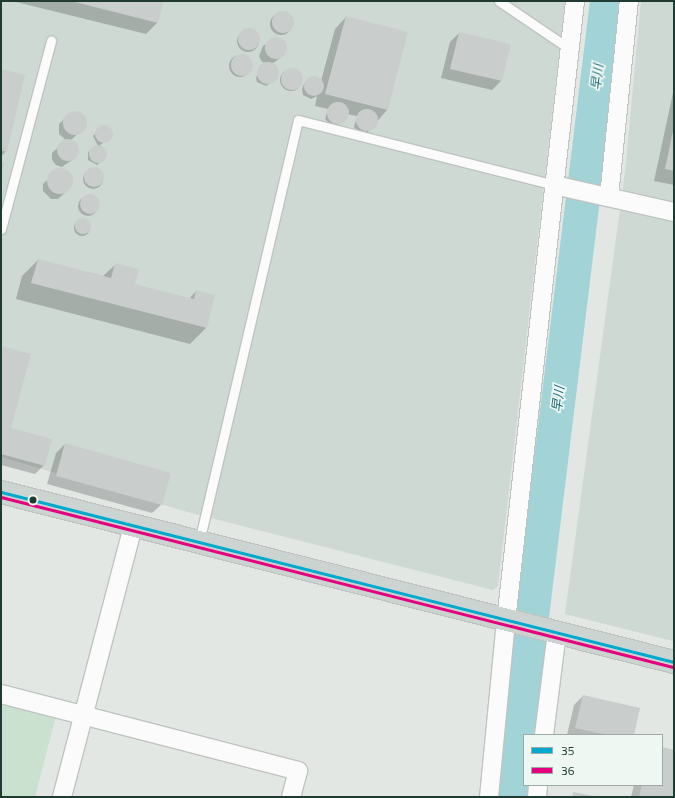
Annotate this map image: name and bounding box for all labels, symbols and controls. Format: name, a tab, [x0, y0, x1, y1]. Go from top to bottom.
water label: 早川	[588, 63, 606, 91]
water label: 早川	[549, 385, 567, 413]
unlabelled marker	[28, 495, 38, 505]
legend	[523, 734, 663, 786]
text: 35	[561, 741, 574, 760]
text: 36	[561, 761, 574, 780]

